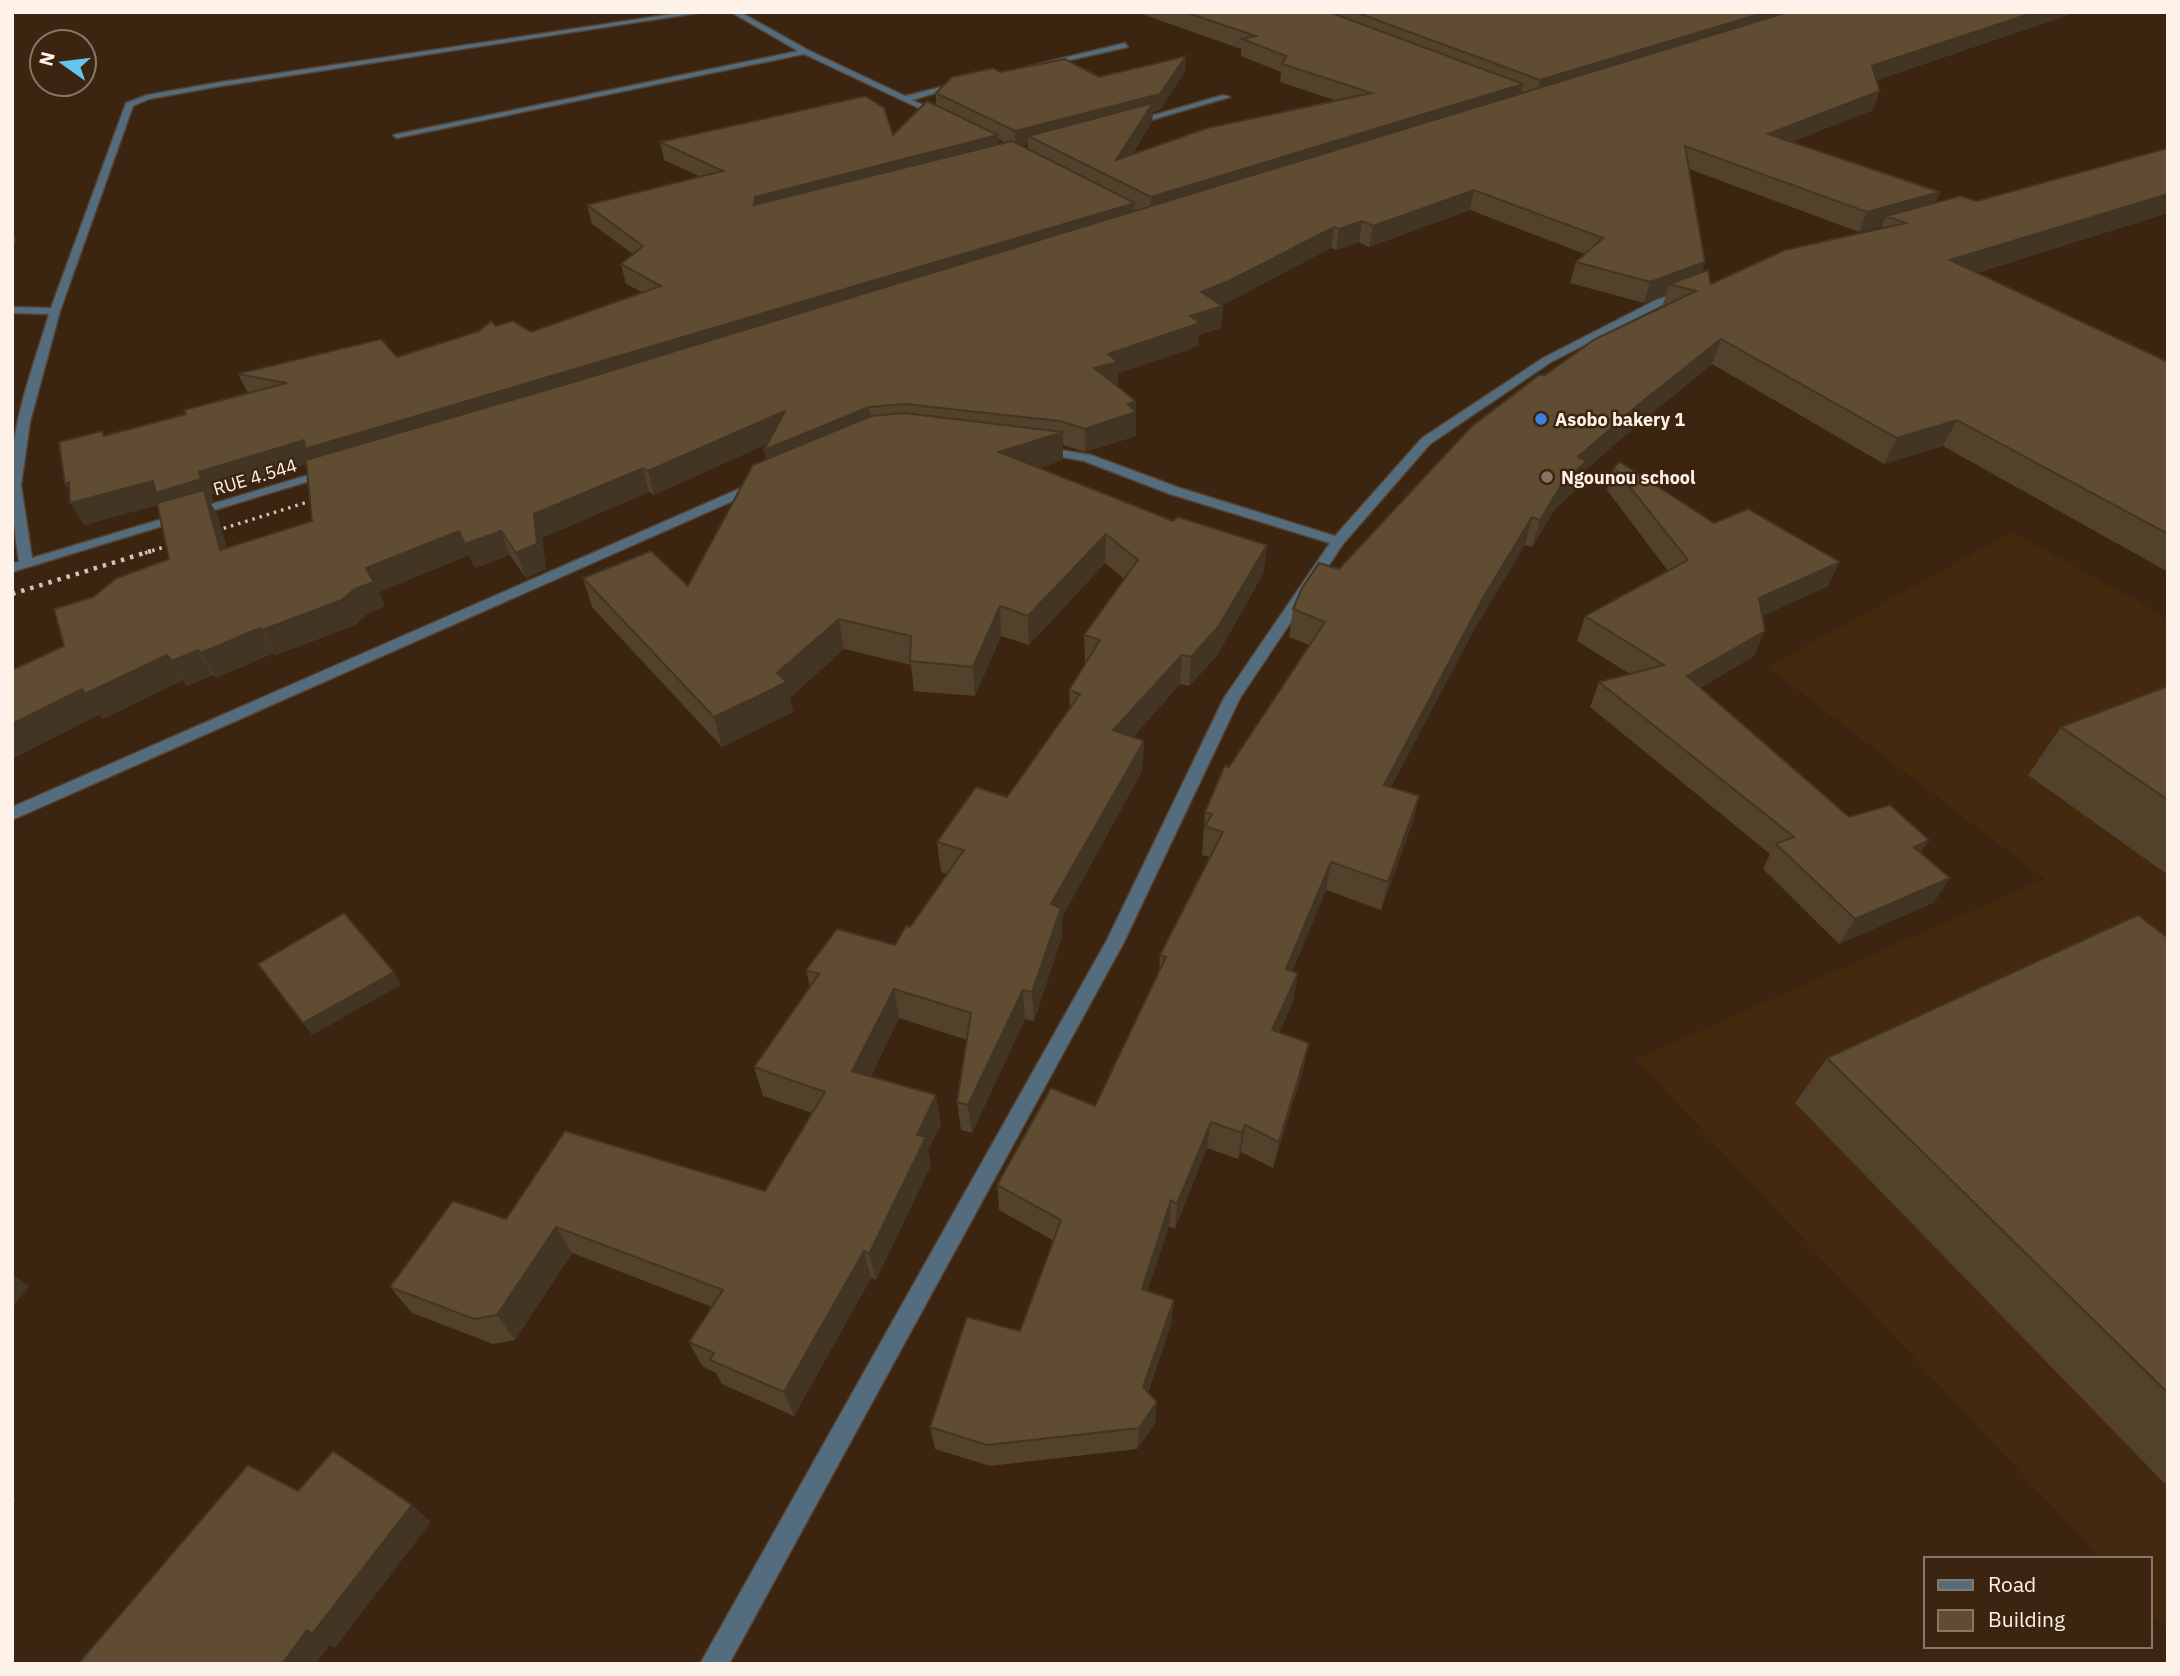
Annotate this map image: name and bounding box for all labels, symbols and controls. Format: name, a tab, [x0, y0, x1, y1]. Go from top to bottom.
north arrow	[28, 28, 98, 98]
text: N	[33, 49, 60, 68]
place label: Asobo bakery 1	[1555, 408, 1685, 431]
marker: Asobo bakery 1	[1533, 411, 1549, 427]
street label: RUE 4.544	[210, 453, 300, 501]
place label: Ngounou school	[1561, 466, 1696, 489]
marker: Ngounou school	[1539, 469, 1555, 485]
legend	[1924, 1557, 2152, 1648]
text: Road	[1988, 1570, 2036, 1598]
text: Building	[1988, 1605, 2065, 1633]

